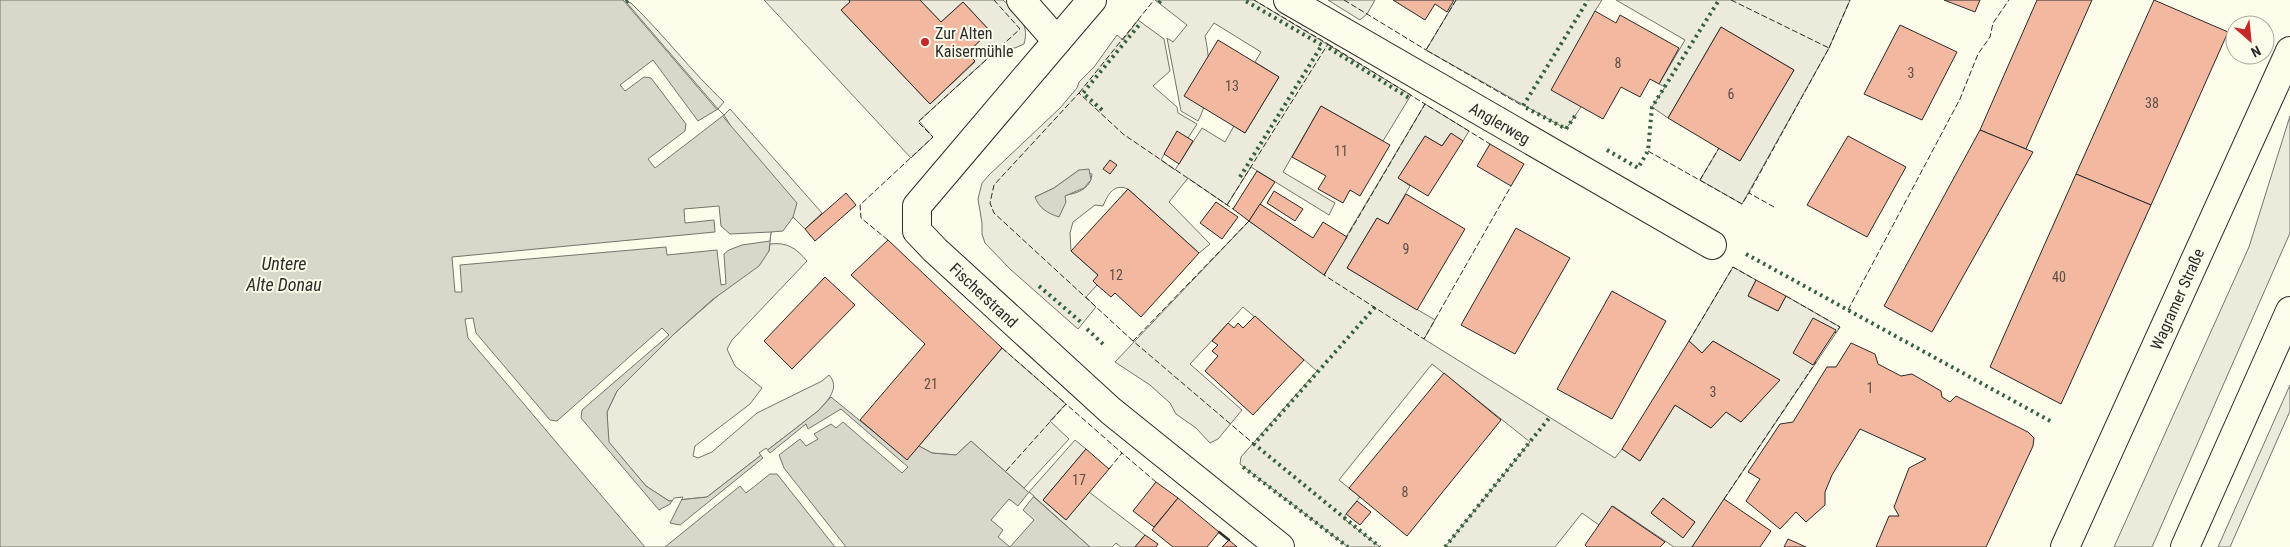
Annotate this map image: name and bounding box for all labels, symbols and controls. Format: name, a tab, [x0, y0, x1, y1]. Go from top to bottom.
north arrow	[2225, 15, 2275, 65]
place label: Zur Alten Kaisermühle	[935, 24, 1013, 61]
marker: Zur Alten Kaisermühle	[919, 36, 931, 48]
text: N	[2248, 43, 2263, 61]
house number: 8	[1615, 55, 1622, 71]
house number: 3	[1908, 65, 1914, 81]
house number: 13	[1225, 78, 1239, 94]
house number: 6	[1728, 86, 1735, 102]
house number: 38	[2145, 95, 2159, 111]
street label: Anglerweg	[1466, 98, 1533, 148]
house number: 11	[1334, 143, 1348, 159]
house number: 9	[1403, 241, 1409, 257]
street label: Wagramer Straße	[2147, 246, 2208, 353]
water label: Untere Alte Donau	[245, 253, 322, 295]
street label: Fischerstrand	[946, 259, 1022, 332]
house number: 12	[1109, 267, 1123, 283]
house number: 40	[2052, 269, 2066, 285]
house number: 21	[924, 376, 938, 392]
house number: 1	[1867, 380, 1873, 396]
house number: 3	[1710, 384, 1716, 400]
house number: 17	[1072, 472, 1086, 488]
house number: 8	[1402, 484, 1409, 500]

